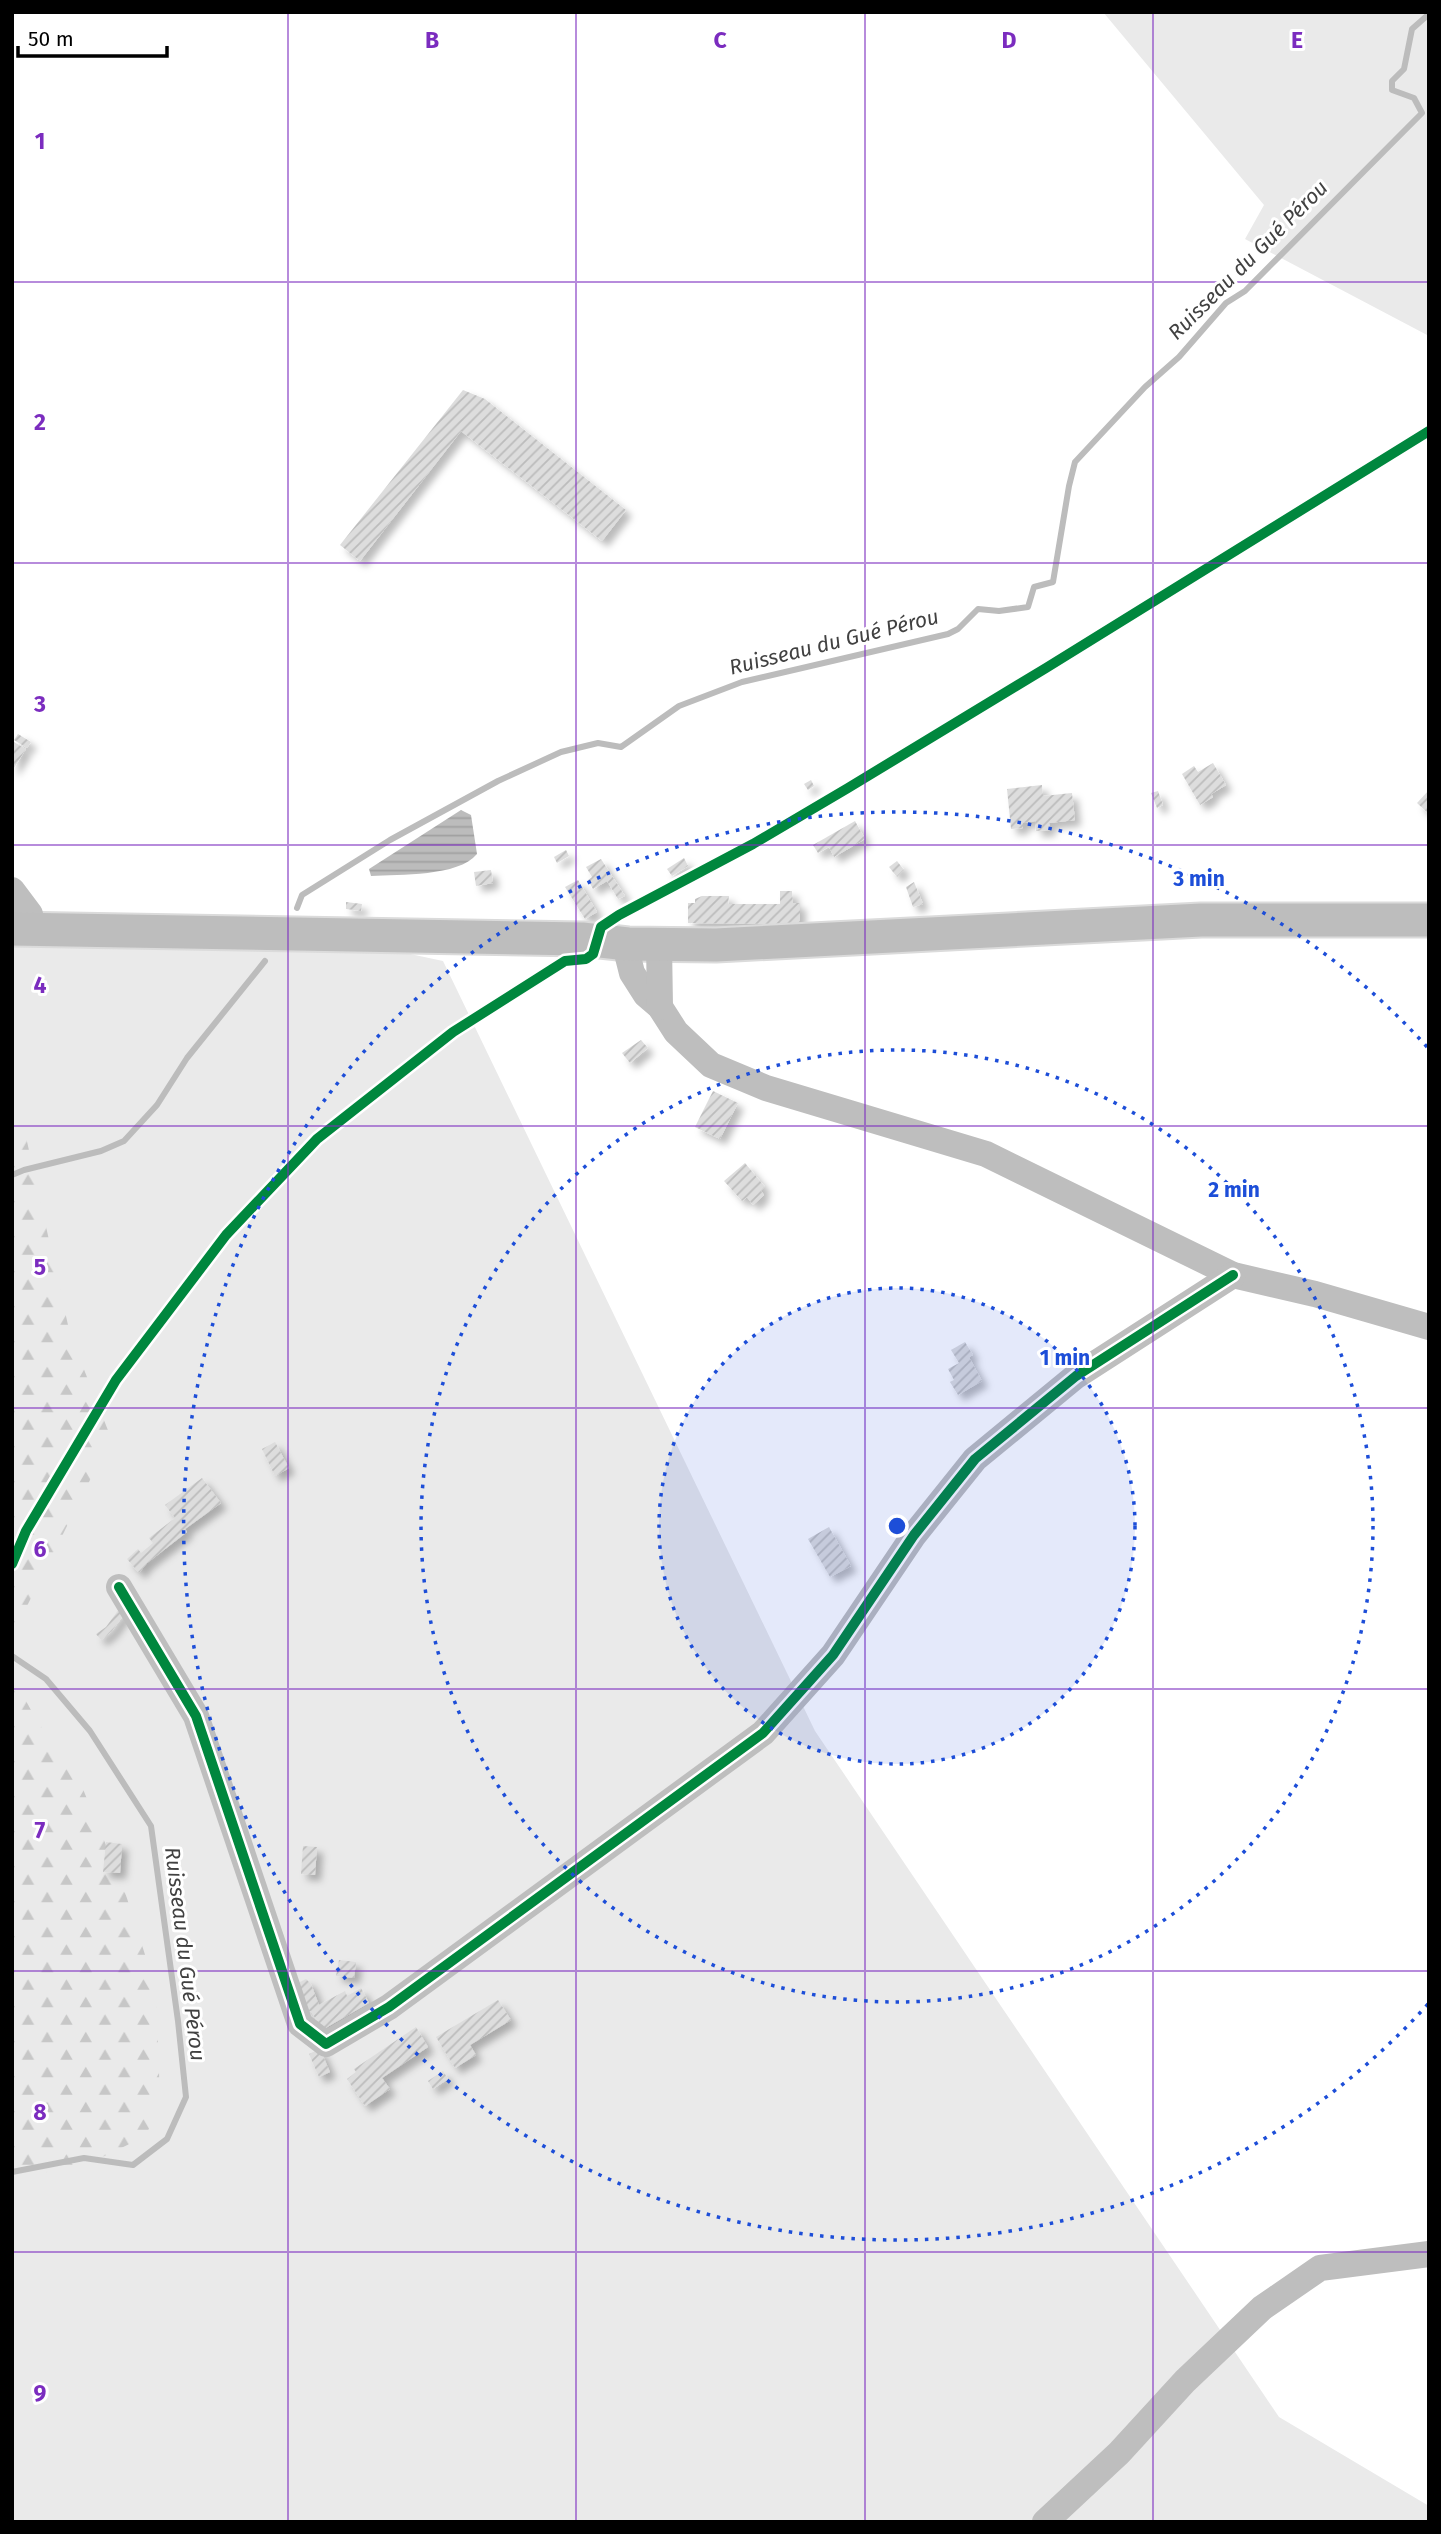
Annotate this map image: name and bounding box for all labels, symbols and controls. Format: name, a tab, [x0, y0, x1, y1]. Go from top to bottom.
scale bar	[18, 14, 166, 58]
text: 50 m	[28, 26, 74, 52]
text: B	[425, 26, 439, 54]
text: C	[713, 26, 727, 54]
text: D	[1002, 26, 1017, 54]
text: E	[1291, 26, 1303, 54]
text: 1	[35, 127, 45, 155]
water label: Ruisseau du Gué Pérou	[1163, 175, 1333, 345]
text: 2	[34, 408, 46, 436]
water label: Ruisseau du Gué Pérou	[726, 603, 942, 681]
text: 3	[33, 690, 46, 718]
text: 3 min	[1172, 866, 1225, 892]
text: 4	[34, 971, 47, 999]
text: 2 min	[1208, 1177, 1260, 1203]
text: 5	[34, 1253, 46, 1281]
text: 1 min	[1040, 1345, 1090, 1371]
centre of rings	[885, 1514, 909, 1538]
text: 6	[34, 1535, 47, 1563]
text: 7	[35, 1816, 46, 1844]
water label: Ruisseau du Gué Pérou	[159, 1846, 211, 2062]
text: 8	[33, 2098, 47, 2126]
text: 9	[34, 2379, 47, 2407]

